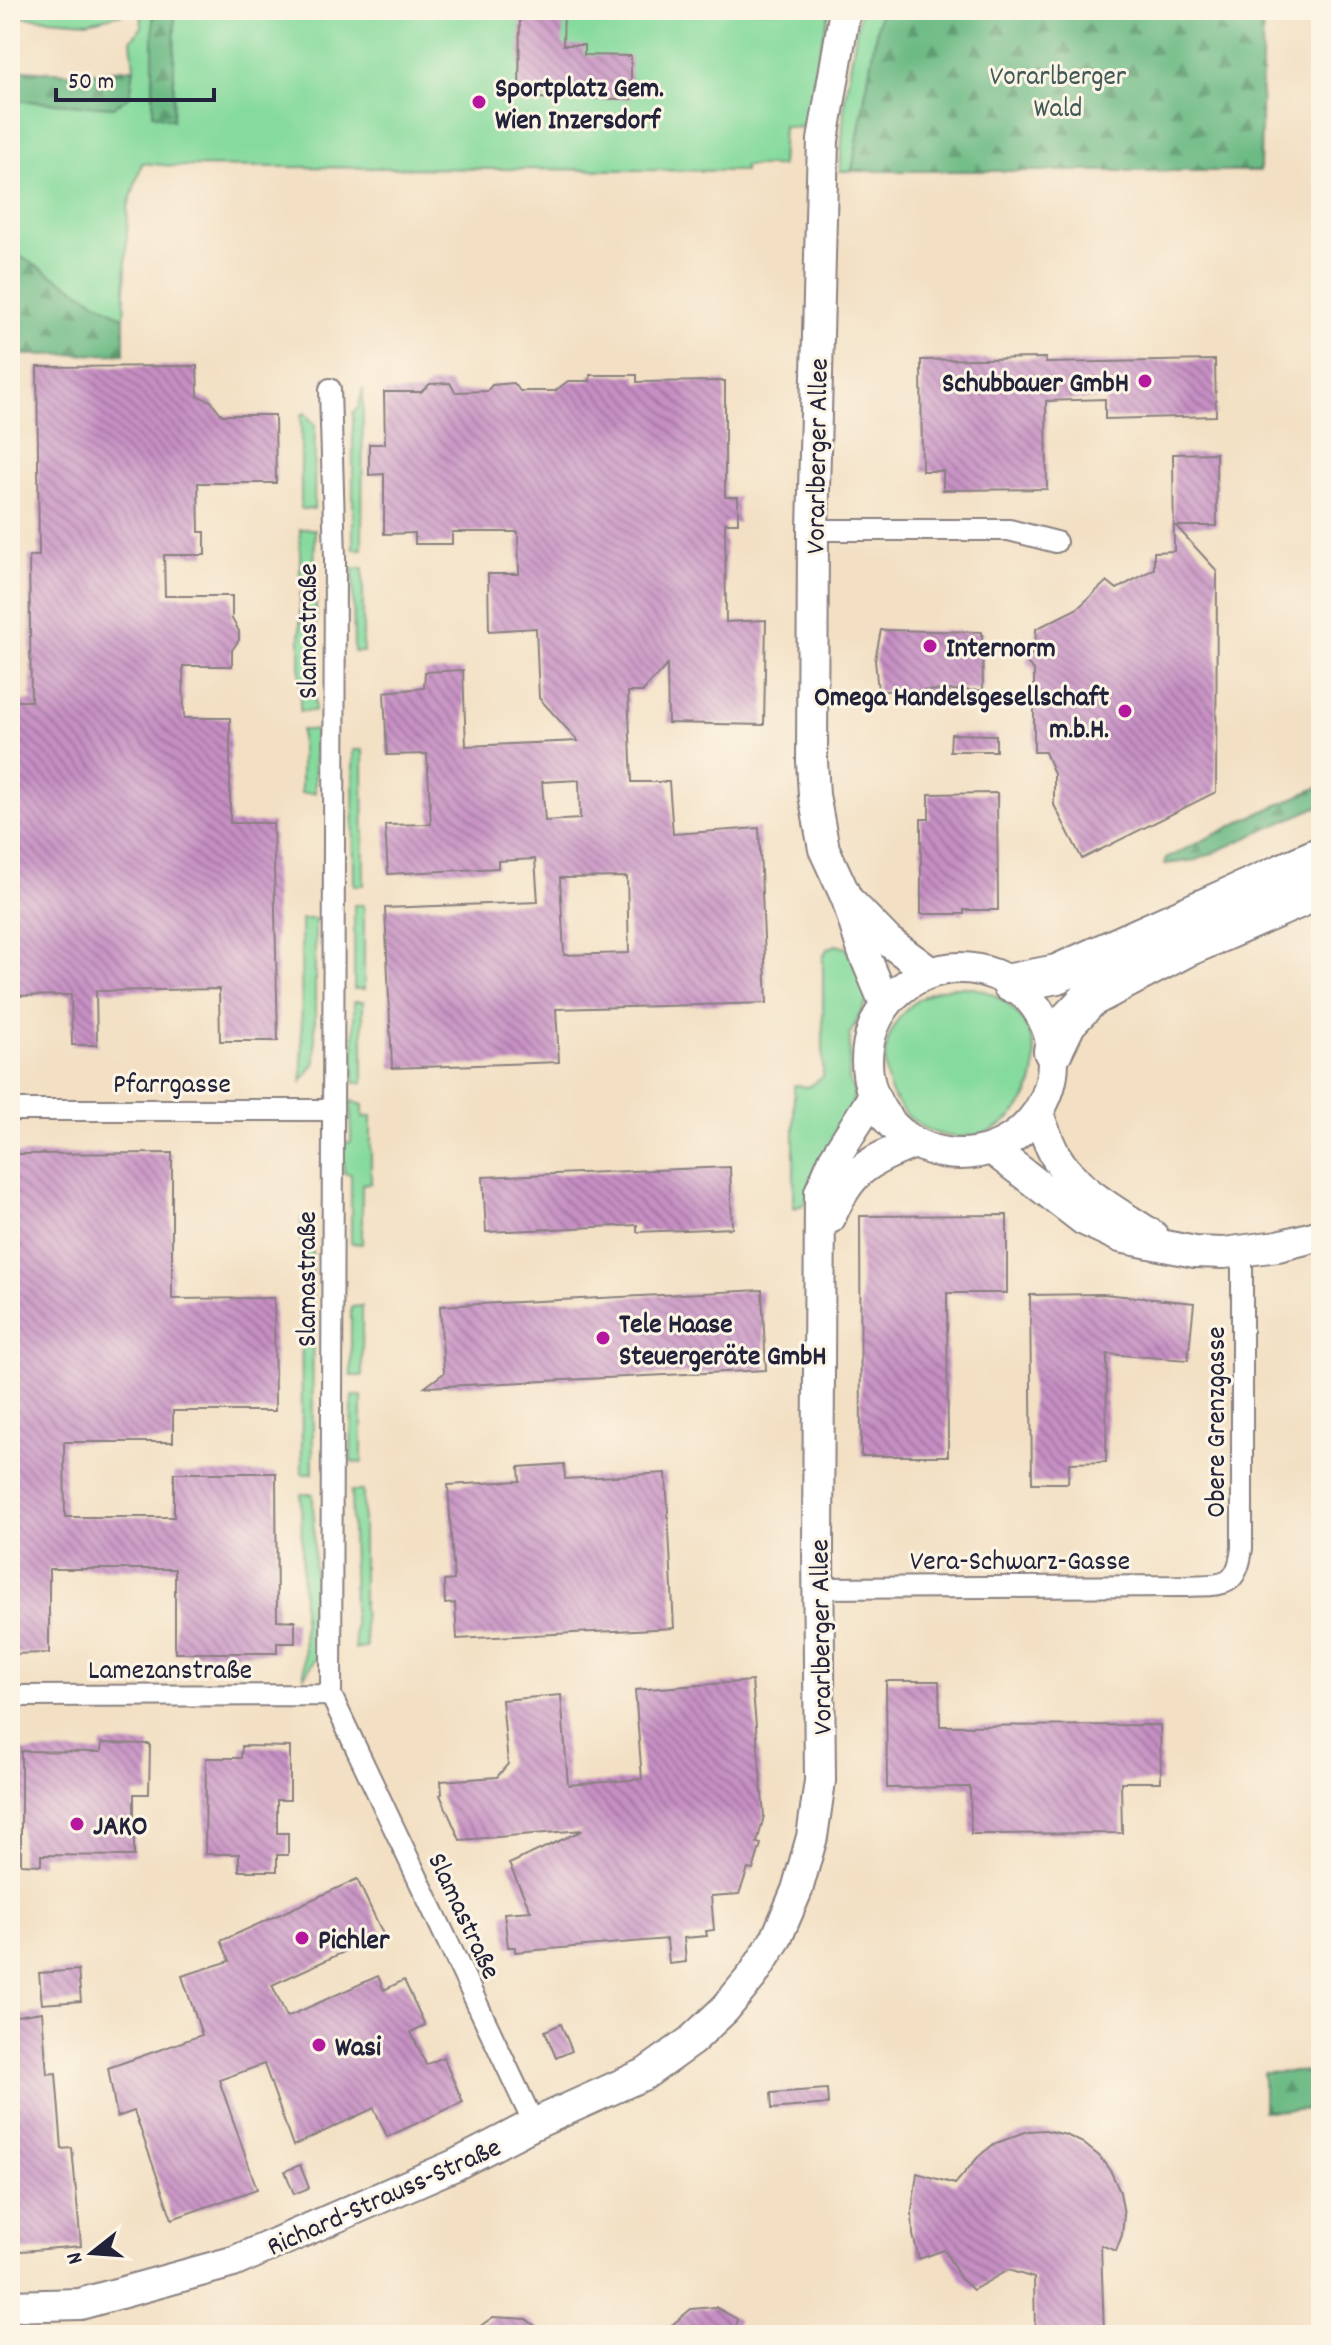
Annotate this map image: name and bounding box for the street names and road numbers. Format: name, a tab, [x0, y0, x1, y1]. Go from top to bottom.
street label: Vorarlberger Allee	[798, 358, 842, 554]
street label: Slamastraße	[291, 563, 331, 699]
street label: Pfarrgasse	[113, 1067, 231, 1107]
street label: Slamastraße	[290, 1211, 330, 1347]
street label: Obere Grenzgasse	[1199, 1326, 1239, 1518]
street label: Vorarlberger Allee	[802, 1539, 846, 1735]
street label: Vera-Schwarz-Gasse	[910, 1544, 1130, 1584]
street label: Lamezanstraße	[88, 1653, 252, 1693]
street label: Slamastraße	[415, 1847, 508, 1987]
street label: Richard-Strauss-Straße	[262, 2130, 508, 2269]

